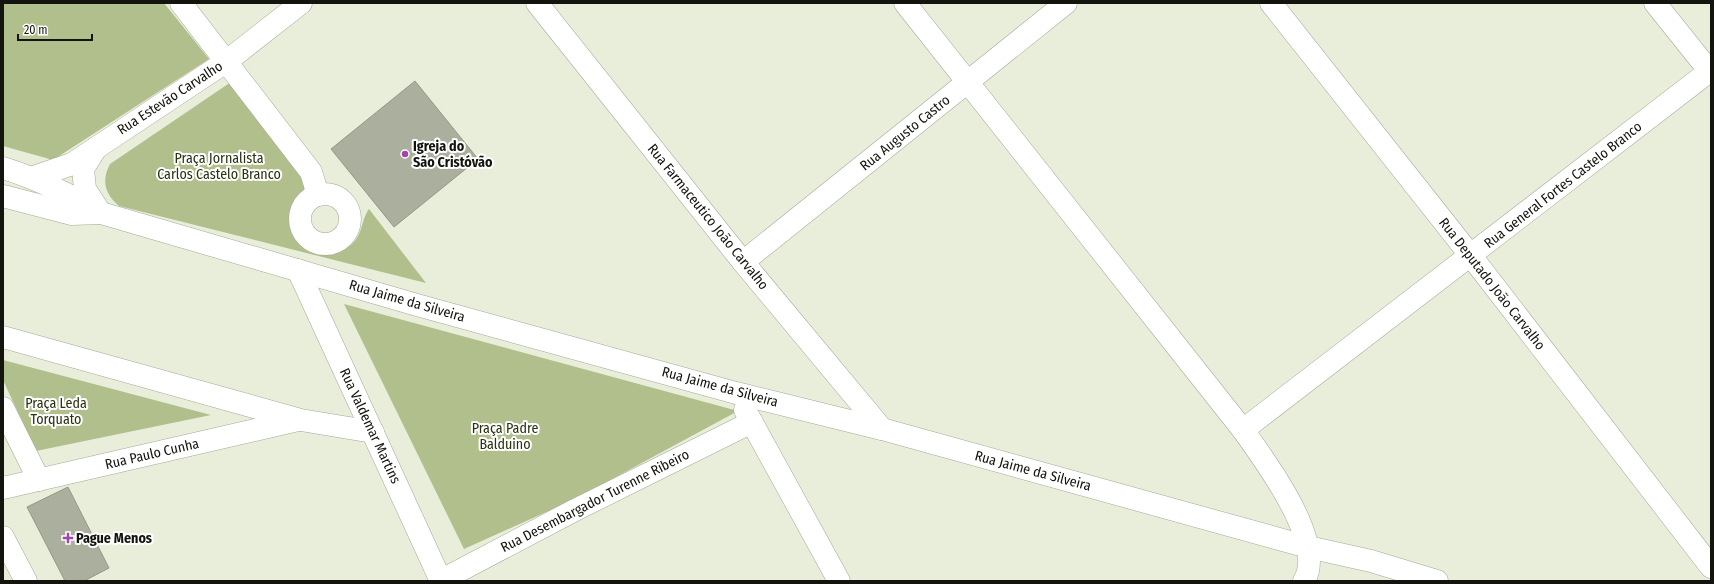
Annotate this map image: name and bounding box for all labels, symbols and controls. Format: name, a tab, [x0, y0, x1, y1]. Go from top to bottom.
scale bar	[18, 16, 92, 42]
text: 20 m	[24, 23, 48, 37]
street label: Rua Estevão Carvalho	[114, 58, 226, 138]
street label: Rua Augusto Castro	[857, 92, 953, 174]
street label: Rua General Fortes Castelo Branco	[1481, 118, 1645, 252]
place label: Igreja do São Cristóvão	[413, 138, 493, 171]
street label: Rua Farmaceutico João Carvalho	[644, 141, 772, 293]
marker: Igreja do São Cristóvão	[400, 149, 410, 159]
park label: Praça Jornalista Carlos Castelo Branco	[157, 150, 281, 183]
street label: Rua Deputado João Carvalho	[1435, 215, 1549, 353]
street label: Rua Jaime da Silveira	[347, 276, 467, 326]
street label: Rua Jaime da Silveira	[660, 363, 780, 411]
street label: Rua Valdemar Martins	[336, 366, 404, 486]
park label: Praça Leda Torquato	[25, 395, 87, 428]
park label: Praça Padre Balduino	[472, 420, 538, 453]
street label: Rua Paulo Cunha	[103, 435, 201, 473]
street label: Rua Desembargador Turenne Ribeiro	[498, 446, 692, 556]
street label: Rua Jaime da Silveira	[973, 447, 1093, 495]
place label: Pague Menos	[76, 530, 152, 547]
marker: Pague Menos	[63, 533, 73, 543]

